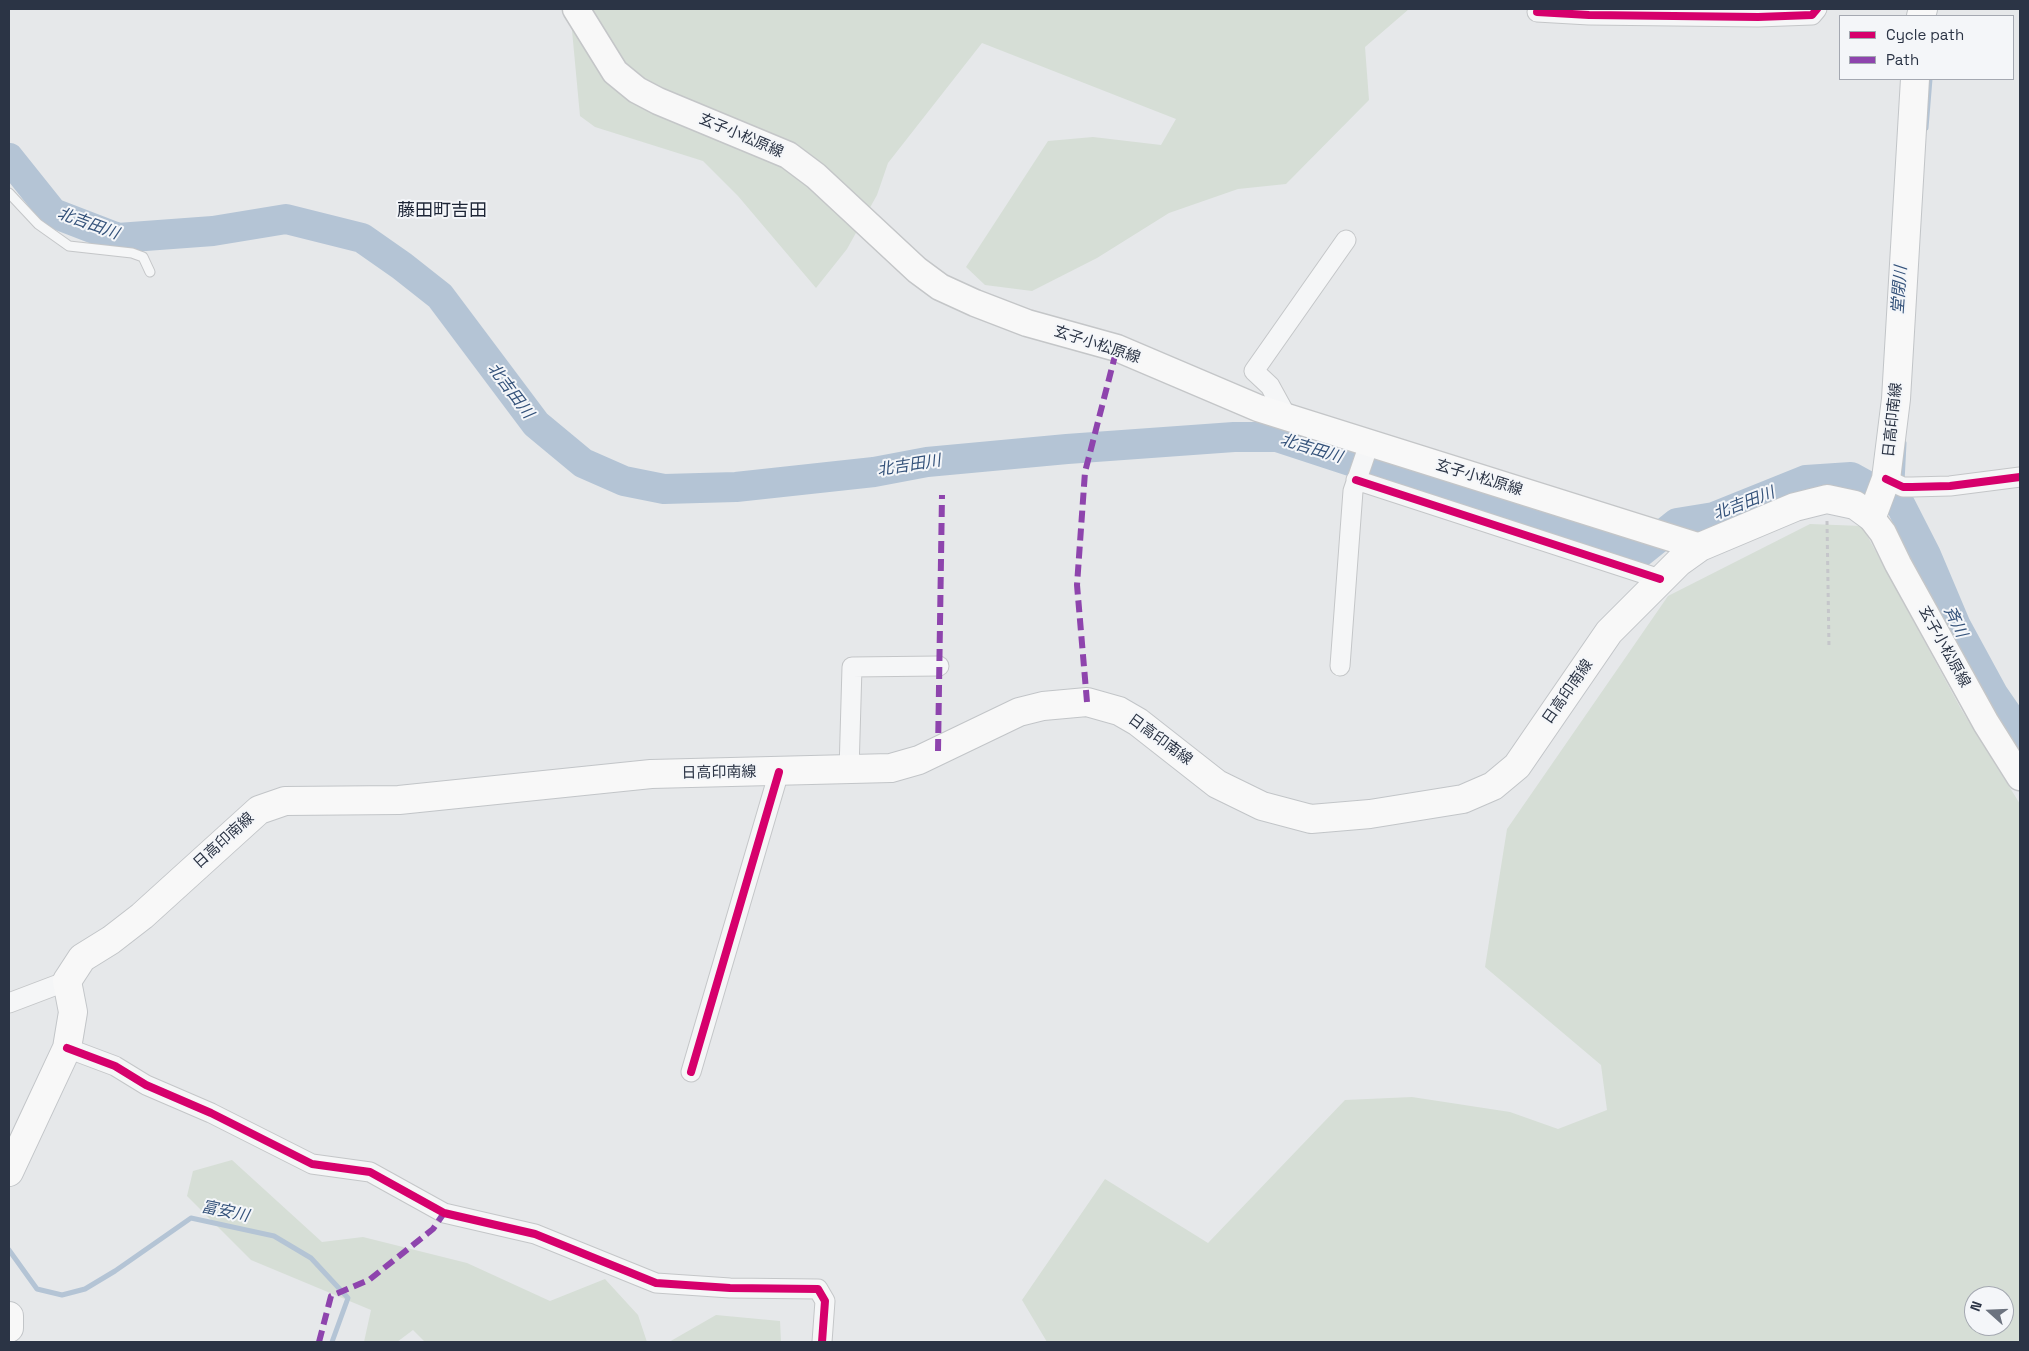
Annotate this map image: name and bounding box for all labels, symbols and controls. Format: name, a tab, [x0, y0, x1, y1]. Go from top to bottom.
legend	[1839, 15, 2014, 80]
text: Cycle path	[1886, 25, 1964, 44]
text: Path	[1886, 50, 1919, 69]
street label: 玄子小松原線	[696, 110, 786, 162]
district label: 藤田町吉田	[397, 200, 487, 222]
water label: 北吉田川	[55, 204, 121, 244]
water label: 堂閉川	[1889, 265, 1911, 315]
street label: 玄子小松原線	[1051, 323, 1143, 367]
water label: 北吉田川	[483, 360, 537, 422]
street label: 日高印南線	[1880, 382, 1906, 458]
water label: 北吉田川	[1278, 430, 1344, 468]
water label: 北吉田川	[876, 452, 942, 480]
street label: 玄子小松原線	[1433, 456, 1525, 500]
water label: 北吉田川	[1711, 484, 1777, 524]
street label: 玄子小松原線	[1914, 603, 1974, 691]
water label: 斉川	[1939, 603, 1971, 641]
street label: 日高印南線	[1539, 656, 1597, 728]
street label: 日高印南線	[1124, 711, 1196, 769]
street label: 日高印南線	[681, 763, 757, 783]
street label: 日高印南線	[190, 809, 258, 873]
water label: 富安川	[200, 1198, 250, 1226]
north arrow	[1964, 1286, 2014, 1336]
text: N	[1966, 1299, 1986, 1314]

